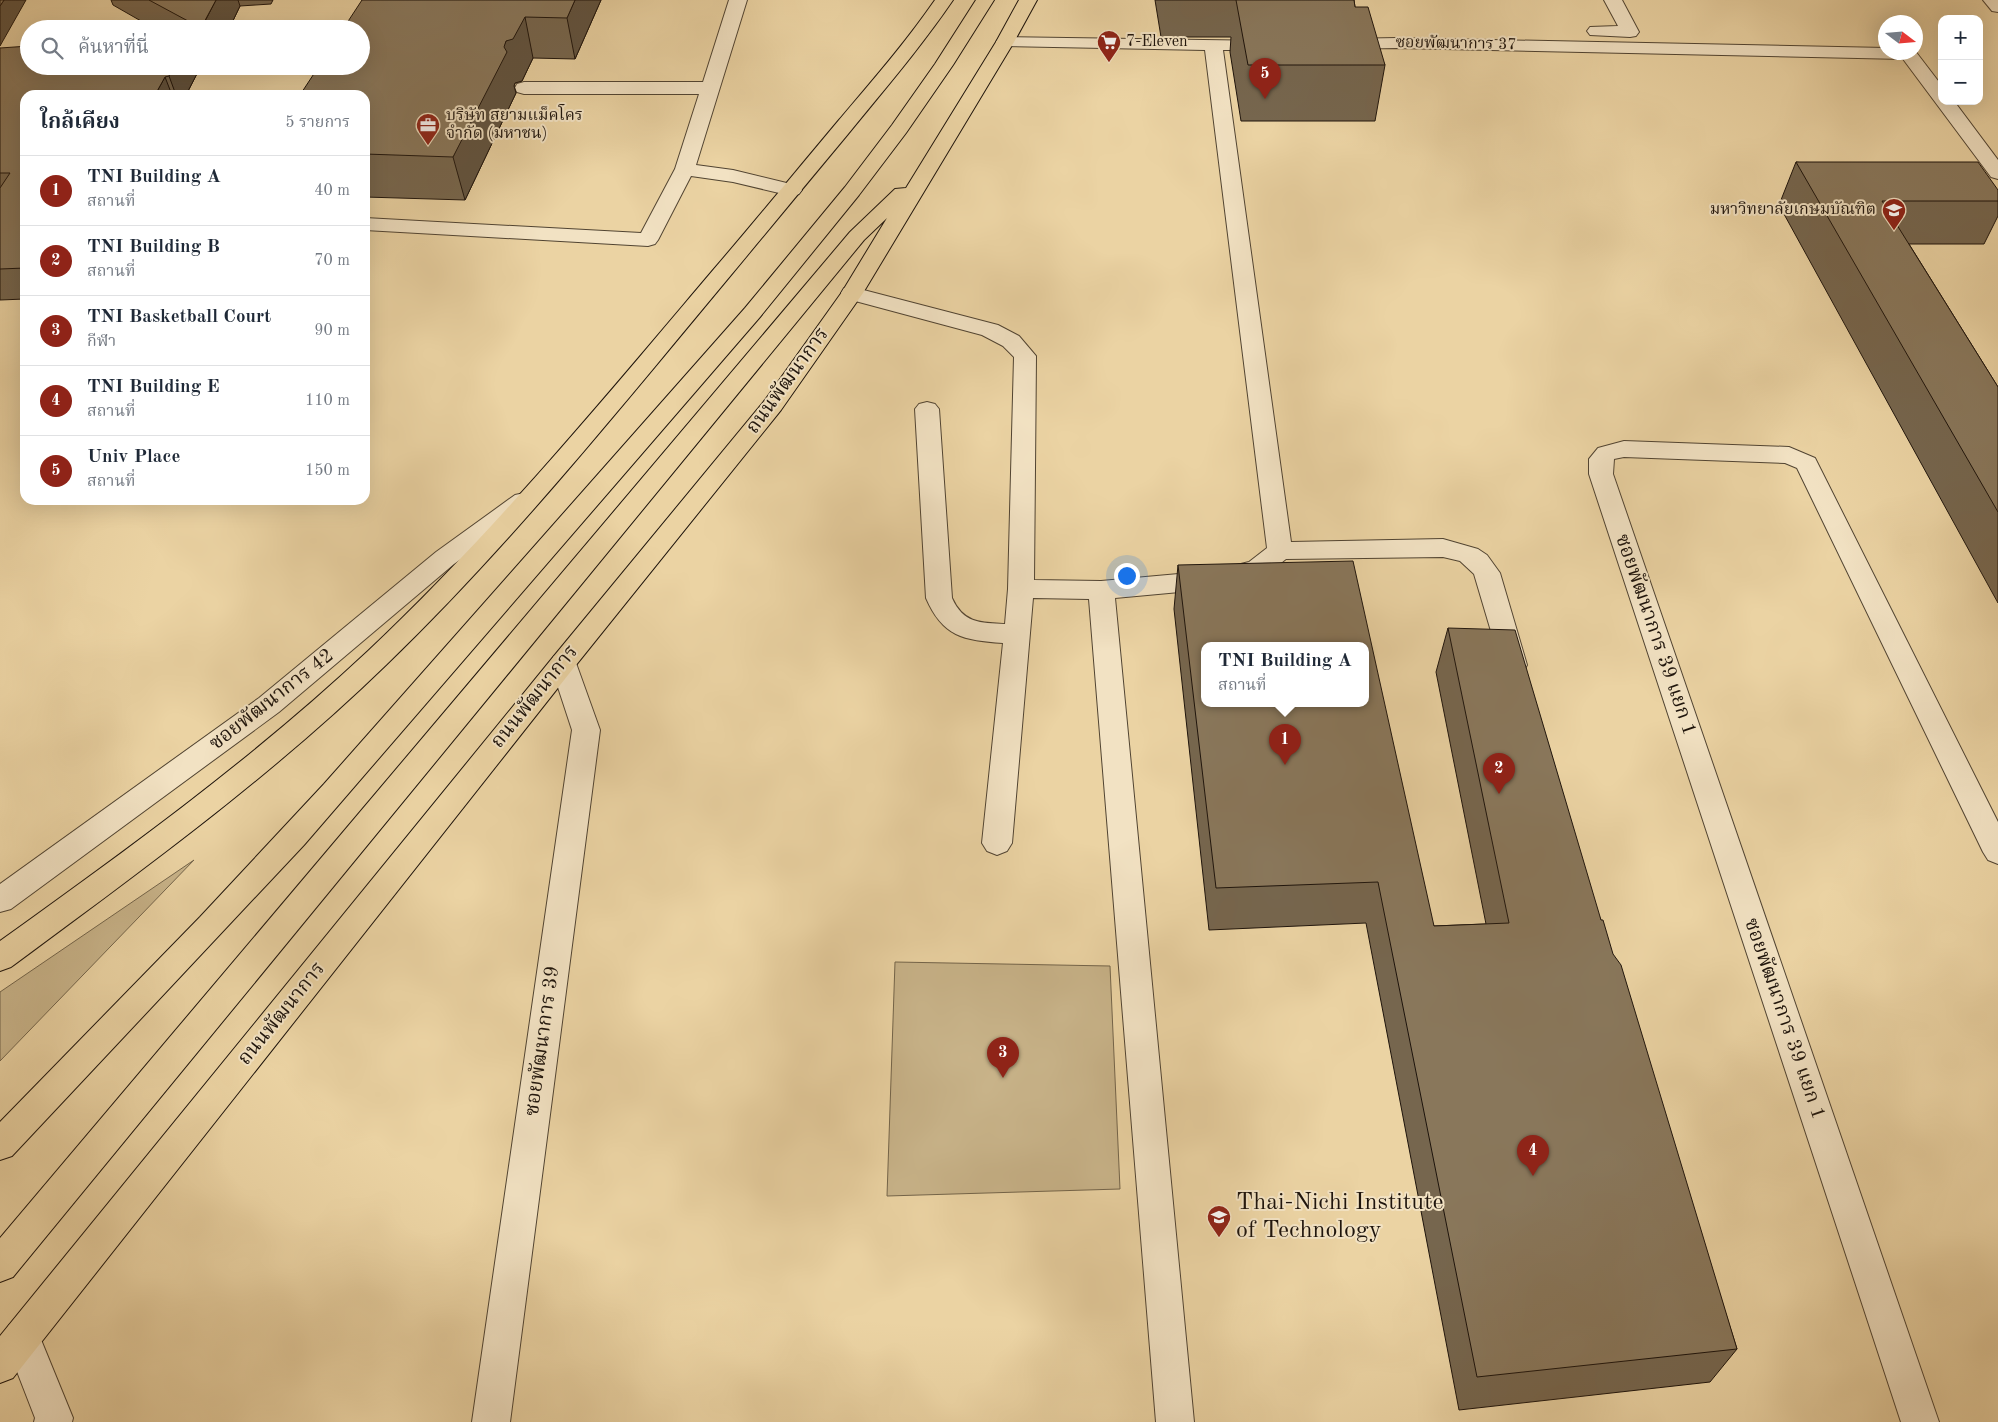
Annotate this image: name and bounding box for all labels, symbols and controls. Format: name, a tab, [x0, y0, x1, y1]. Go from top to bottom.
north arrow	[1878, 15, 1923, 60]
map controls	[1938, 15, 1983, 105]
button: +	[1938, 15, 1983, 60]
search box	[20, 20, 370, 75]
supermarket icon: 7-Eleven	[1096, 29, 1122, 63]
icon: search	[38, 34, 66, 62]
place label: 7-Eleven	[1126, 34, 1188, 50]
street label: ซอยพัฒนาการ 37	[1395, 34, 1517, 53]
text: ค้นหาที่นี่	[78, 39, 149, 58]
pin: 5	[1249, 58, 1281, 99]
button: −	[1938, 60, 1983, 105]
place label: บริษัท สยามแม็คโคร จำกัด (มหาชน)	[446, 104, 583, 142]
text: ใกล้เคียง	[40, 112, 120, 133]
office icon: บริษัท สยามแม็คโคร จำกัด (มหาชน)	[415, 112, 441, 146]
text: 5 รายการ	[285, 115, 350, 131]
text: TNI Building A	[87, 168, 221, 187]
text: 1	[51, 183, 61, 199]
text: 40 m	[314, 183, 350, 199]
text: สถานที่	[87, 194, 135, 210]
school or university icon: มหาวิทยาลัยเกษมบัณฑิต	[1881, 197, 1907, 231]
place label: มหาวิทยาลัยเกษมบัณฑิต	[1710, 201, 1876, 218]
text: TNI Building B	[87, 238, 220, 257]
text: 2	[51, 253, 61, 269]
text: 70 m	[314, 253, 350, 269]
text: สถานที่	[87, 264, 135, 280]
text: TNI Basketball Court	[87, 308, 271, 327]
text: 3	[51, 323, 61, 339]
text: 90 m	[314, 323, 350, 339]
street label: ถนนพัฒนาการ	[742, 324, 833, 438]
text: กีฬา	[87, 334, 116, 350]
text: TNI Building E	[87, 378, 220, 397]
text: 4	[51, 393, 61, 409]
text: 110 m	[305, 393, 350, 409]
text: สถานที่	[87, 404, 135, 420]
text: Univ Place	[87, 448, 180, 467]
text: 5	[51, 463, 61, 479]
text: 150 m	[305, 463, 350, 479]
text: สถานที่	[87, 474, 135, 490]
street label: ซอยพัฒนาการ 39 แยก 1	[1611, 531, 1700, 738]
your location	[1114, 563, 1140, 589]
street label: ถนนพัฒนาการ	[487, 641, 582, 752]
popup	[1201, 642, 1369, 707]
street label: ซอยพัฒนาการ 42	[206, 645, 338, 754]
text: TNI Building A	[1218, 652, 1352, 671]
text: สถานที่	[1218, 678, 1267, 694]
pin: 1	[1269, 724, 1301, 765]
pin: 2	[1483, 753, 1515, 794]
street label: ซอยพัฒนาการ 39 แยก 1	[1740, 915, 1829, 1122]
street label: ถนนพัฒนาการ	[234, 958, 329, 1069]
street label: ซอยพัฒนาการ 39	[522, 964, 563, 1117]
pin: 3	[987, 1037, 1019, 1078]
pin: 4	[1517, 1135, 1549, 1176]
place label: Thai-Nichi Institute of Technology	[1236, 1191, 1443, 1243]
school or university icon: Thai-Nichi Institute of Technology	[1206, 1204, 1232, 1238]

